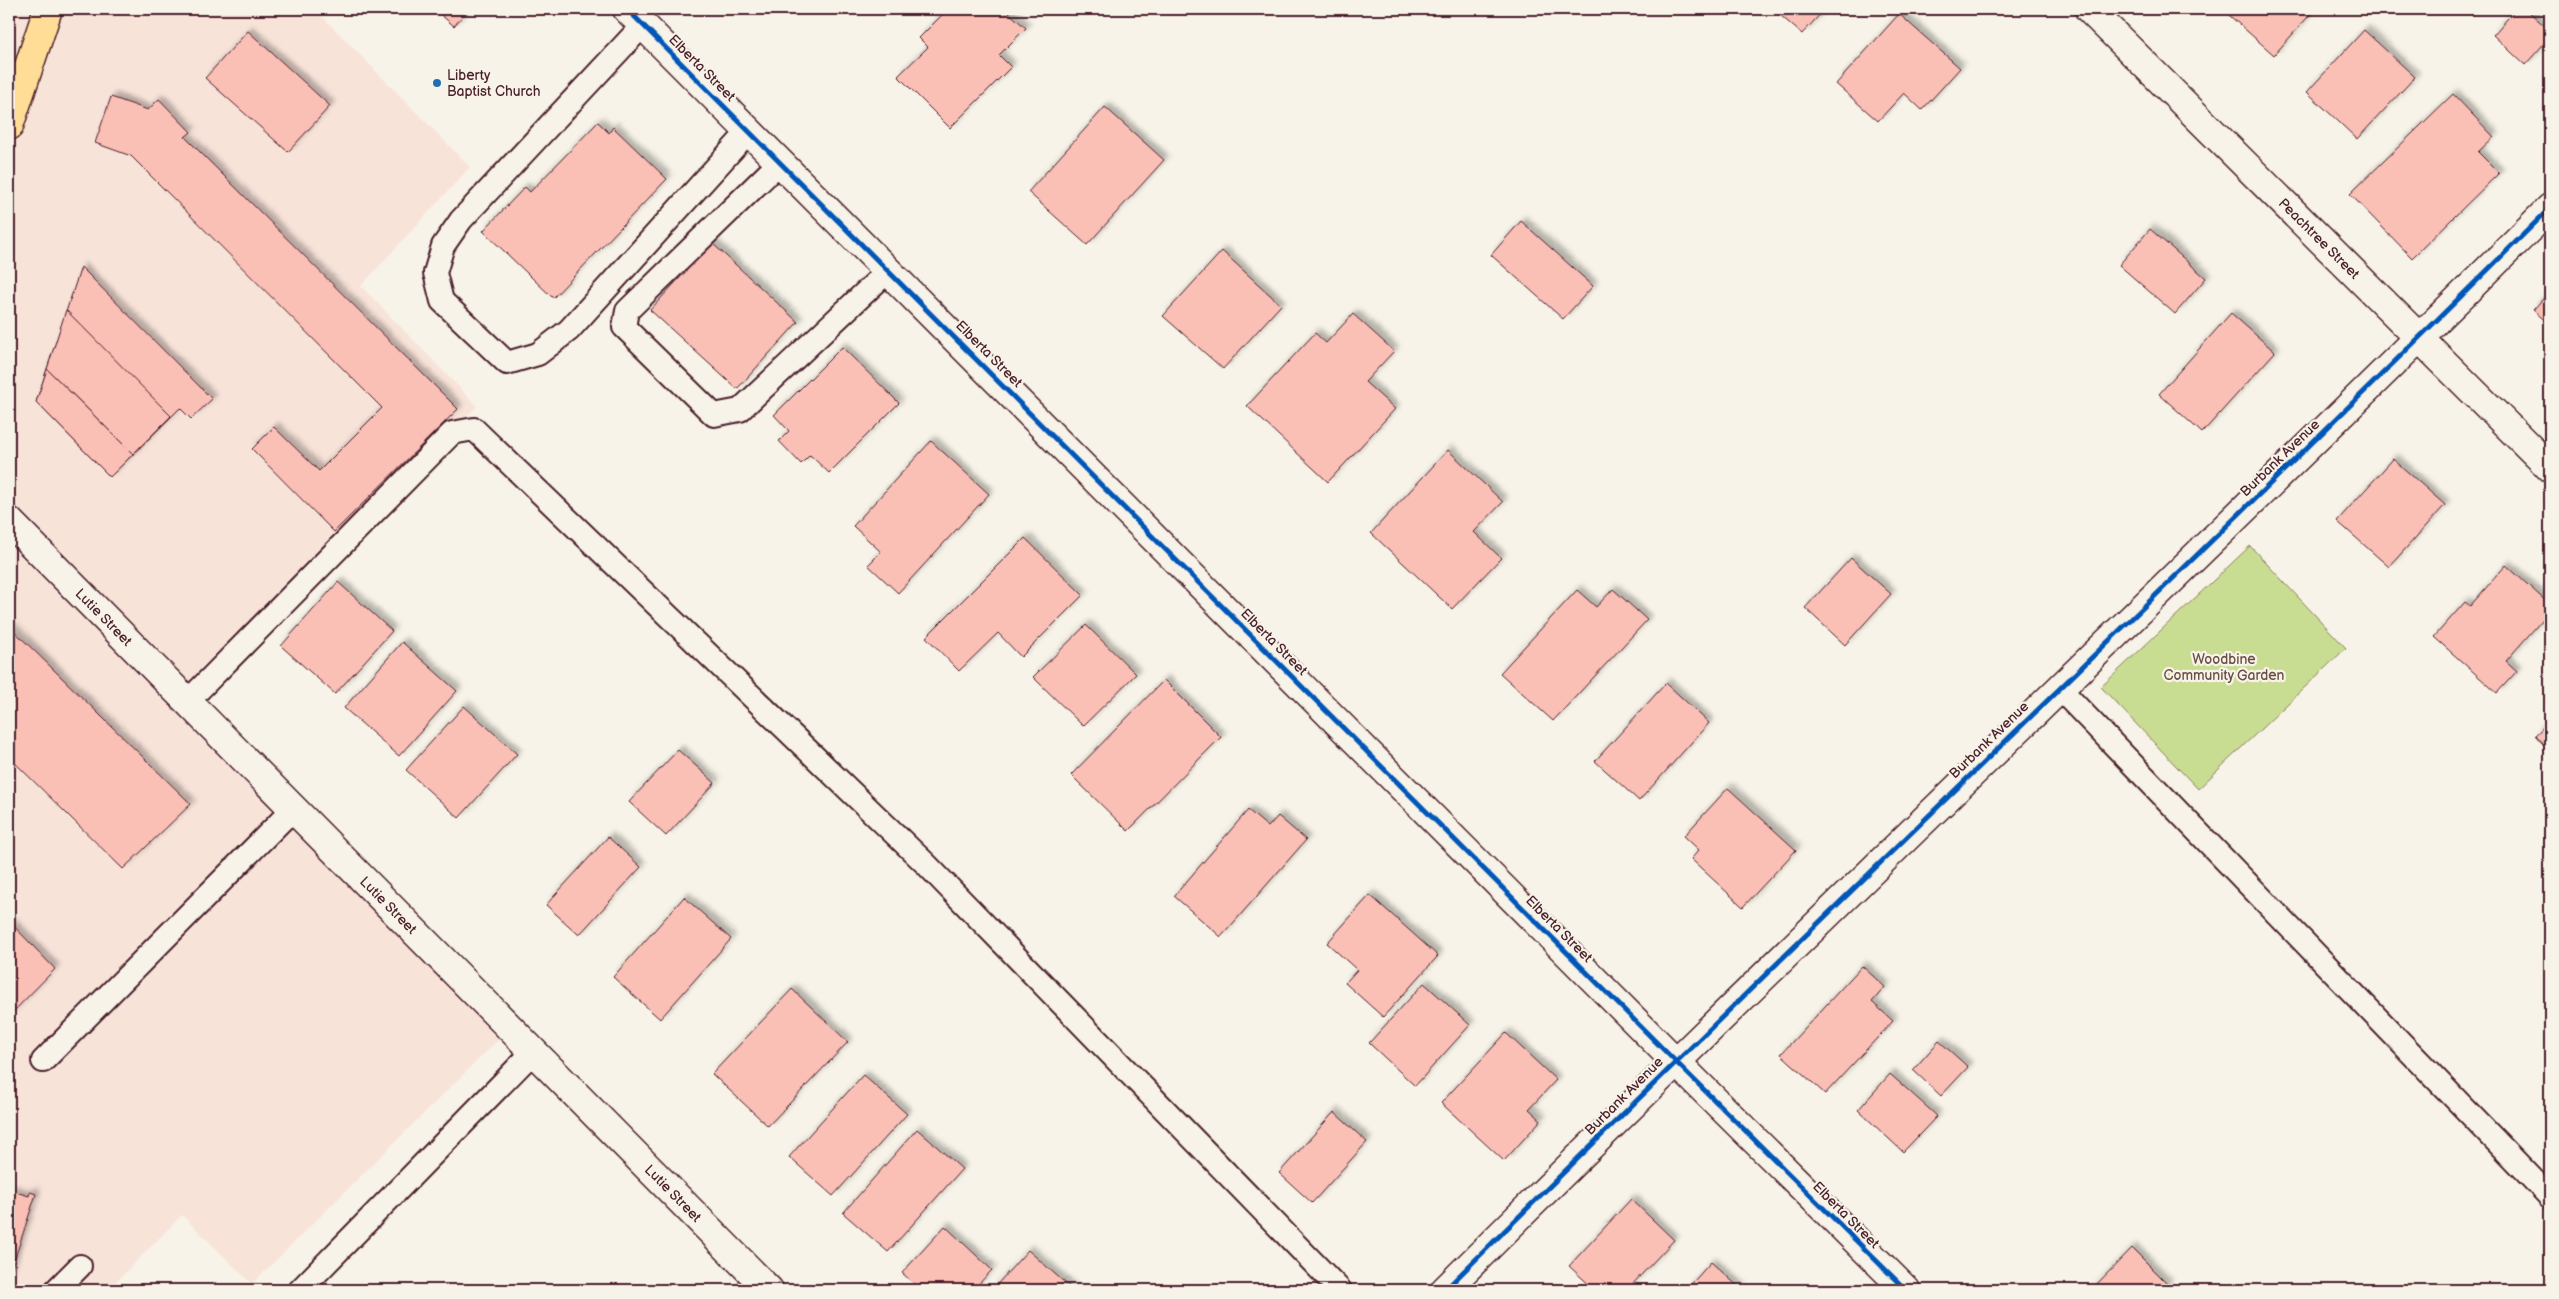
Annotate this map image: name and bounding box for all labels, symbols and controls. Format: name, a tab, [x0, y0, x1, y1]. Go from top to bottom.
street label: Elberta Street	[665, 31, 739, 105]
place label: Liberty Baptist Church	[447, 67, 541, 100]
marker: Liberty Baptist Church	[431, 77, 443, 89]
street label: Peachtree Street	[2275, 194, 2364, 283]
street label: Elberta Street	[952, 317, 1026, 391]
street label: Burbank Avenue	[2237, 416, 2323, 500]
street label: Lutie Street	[72, 585, 136, 650]
street label: Elberta Street	[1237, 605, 1311, 679]
park label: Woodbine Community Garden	[2164, 651, 2285, 684]
street label: Burbank Avenue	[1946, 698, 2032, 782]
street label: Lutie Street	[357, 873, 421, 938]
street label: Elberta Street	[1522, 892, 1596, 966]
street label: Burbank Avenue	[1581, 1053, 1667, 1139]
street label: Lutie Street	[641, 1161, 706, 1226]
street label: Elberta Street	[1809, 1178, 1883, 1252]

